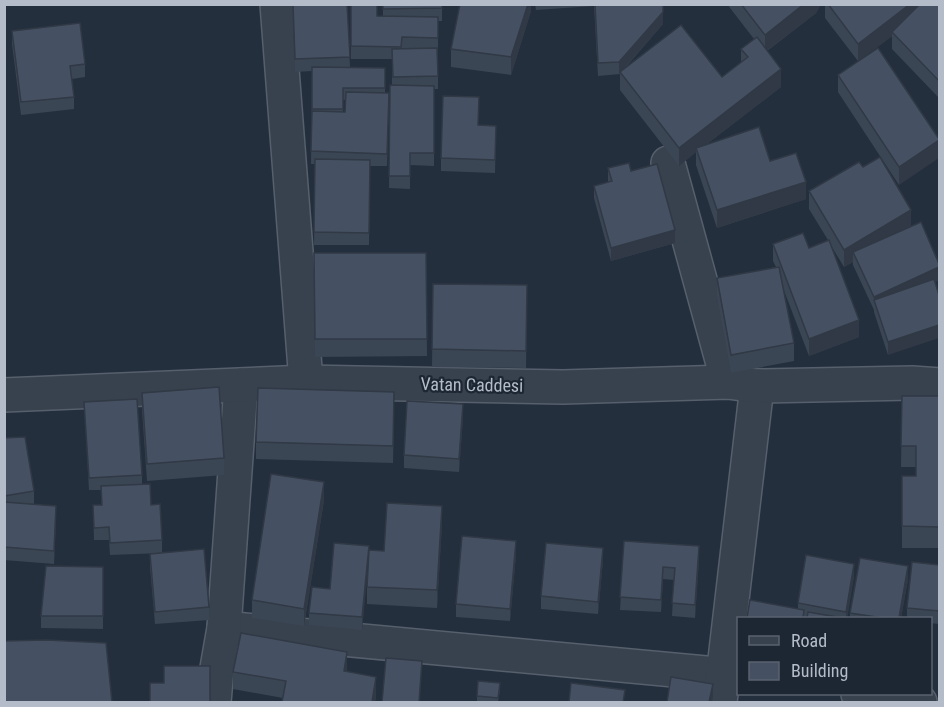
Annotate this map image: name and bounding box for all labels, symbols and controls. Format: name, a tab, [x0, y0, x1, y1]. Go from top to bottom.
street label: Vatan Caddesi	[421, 373, 523, 396]
legend	[737, 617, 932, 695]
text: Road	[791, 630, 827, 651]
text: Building	[791, 660, 848, 681]

